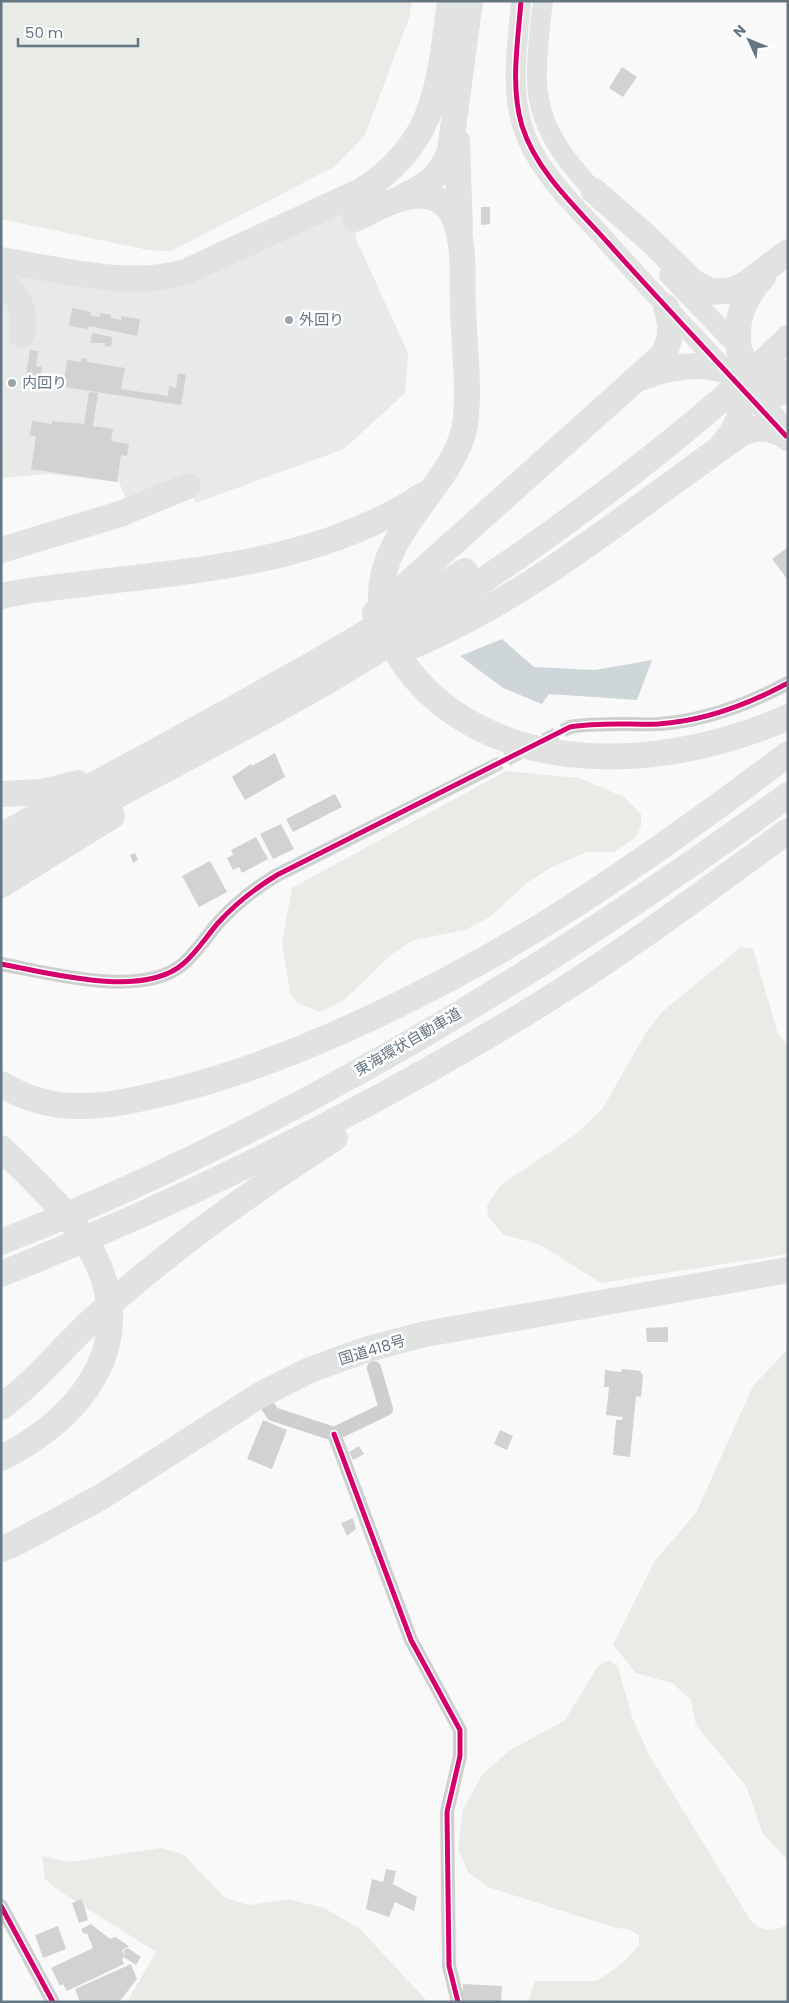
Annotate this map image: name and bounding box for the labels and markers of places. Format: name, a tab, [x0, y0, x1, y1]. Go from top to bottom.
place label: 外回り	[299, 309, 344, 330]
marker: 外回り	[283, 314, 295, 326]
place label: 内回り	[22, 372, 67, 393]
marker: 内回り	[6, 377, 18, 389]

